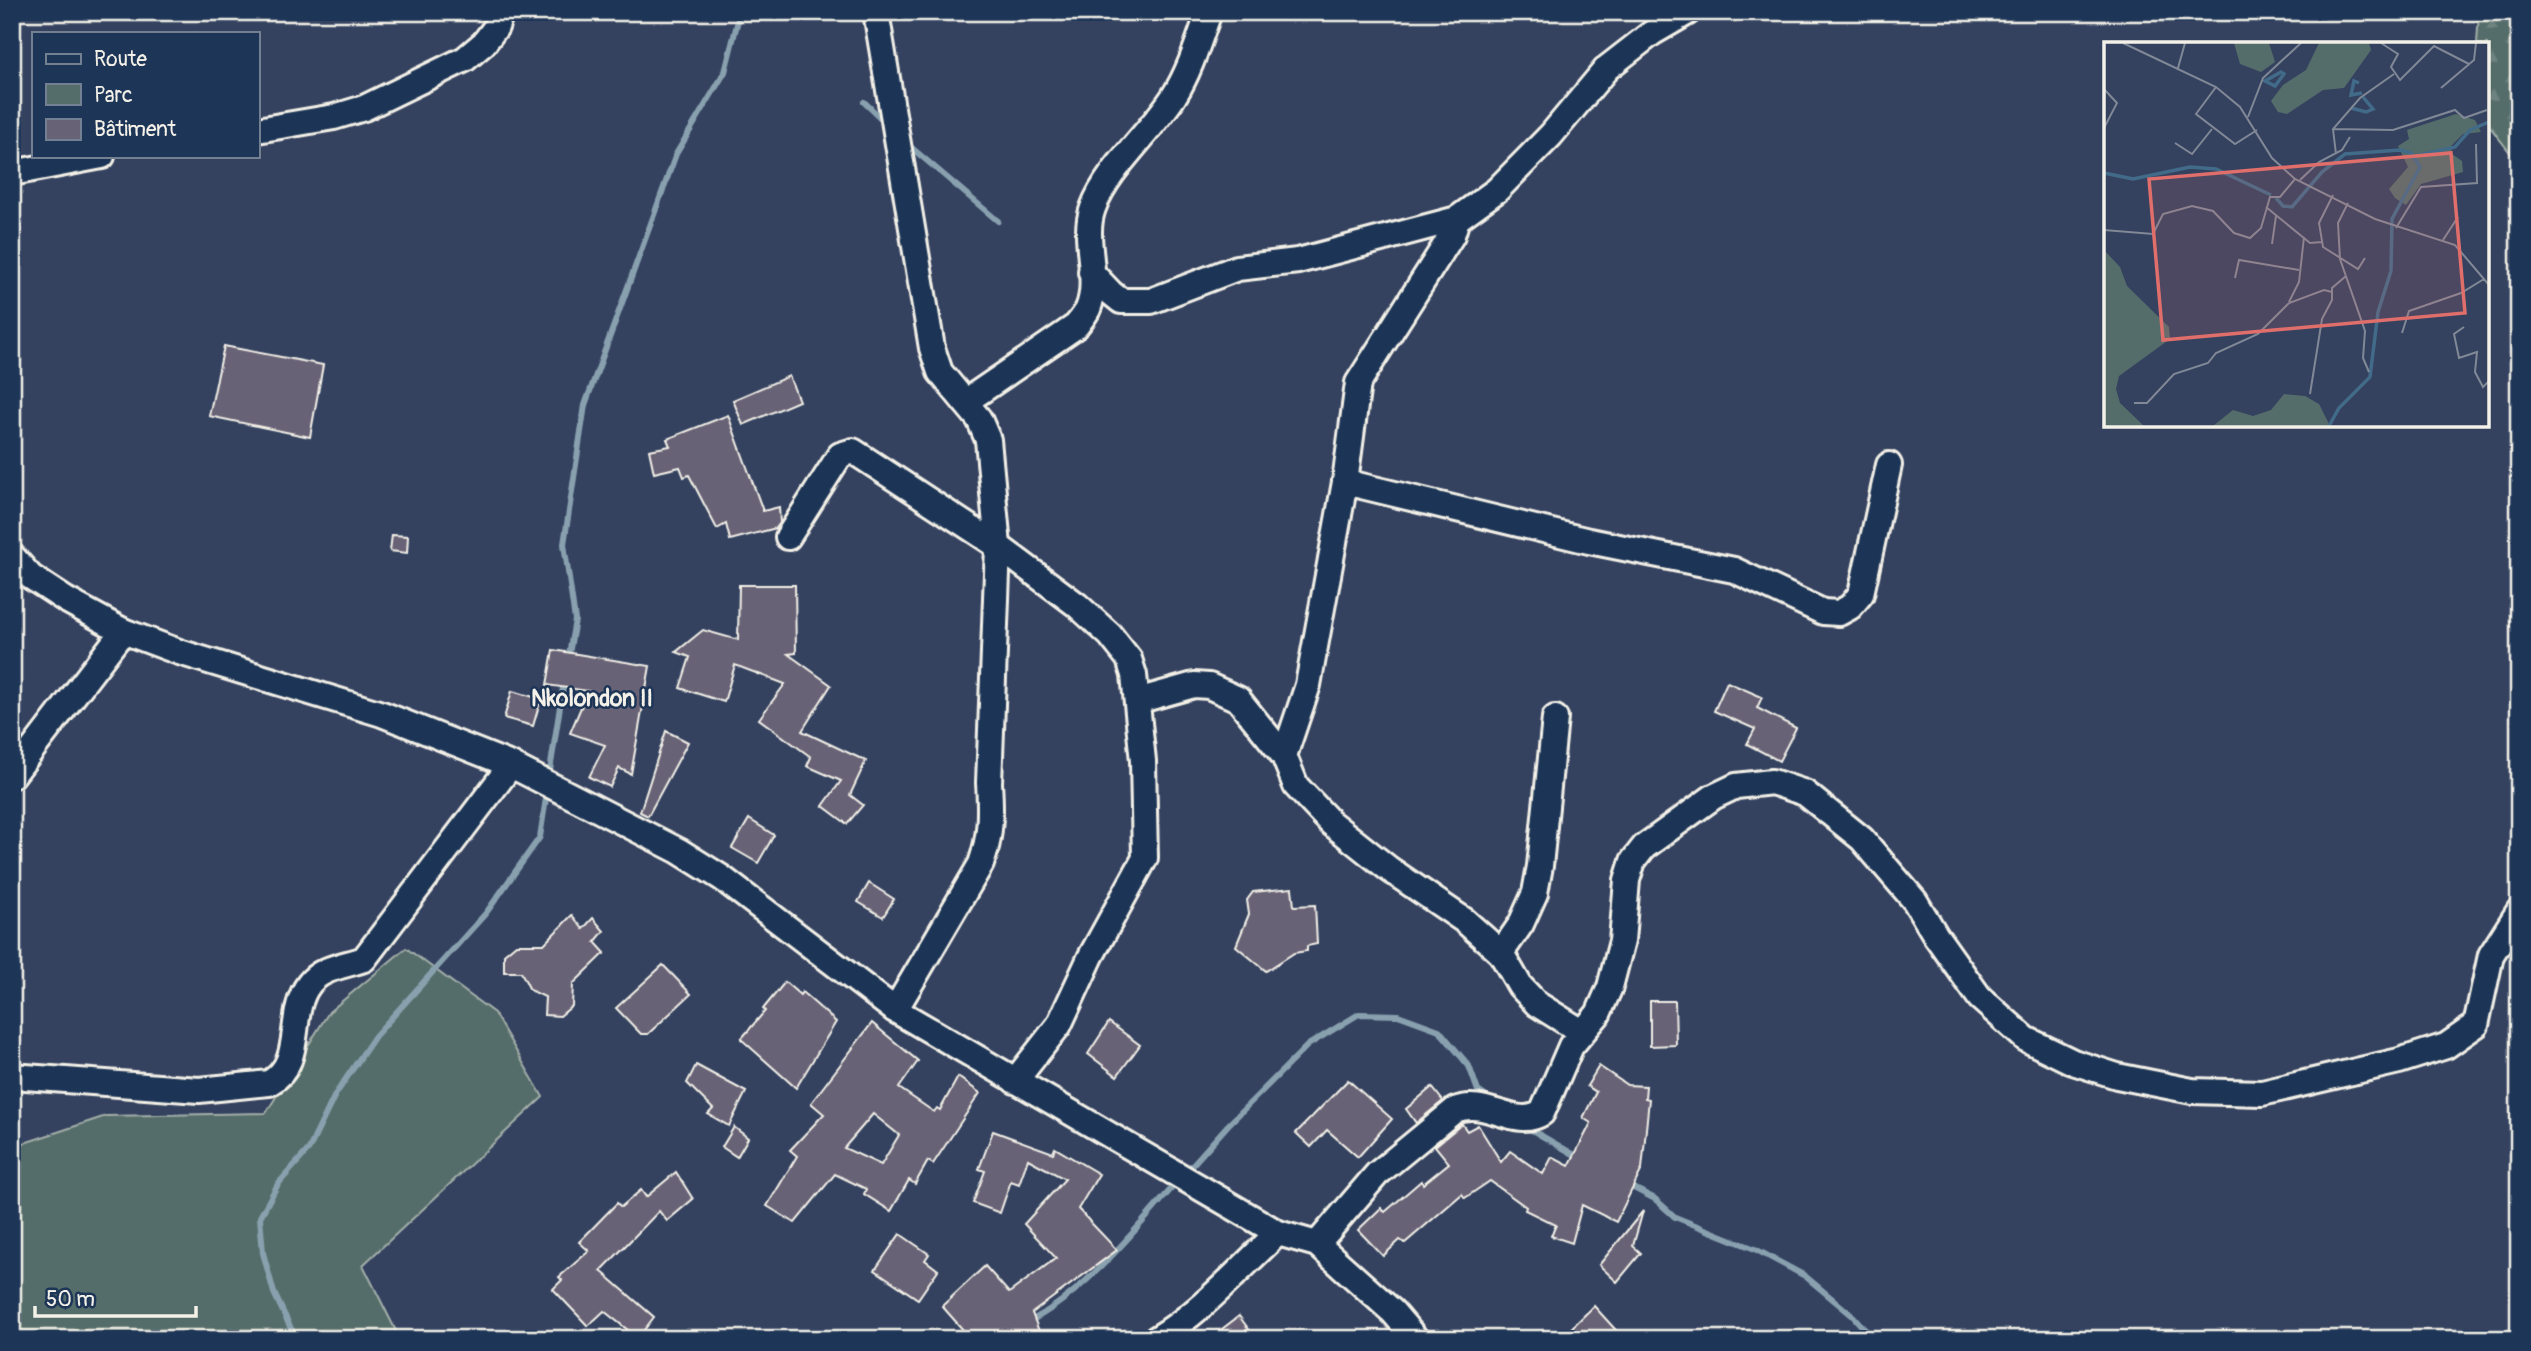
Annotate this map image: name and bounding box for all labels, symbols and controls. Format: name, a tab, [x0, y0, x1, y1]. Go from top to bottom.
legend	[32, 32, 259, 158]
inset map	[2104, 42, 2489, 427]
text: Route	[94, 46, 147, 73]
text: Parc	[94, 82, 133, 109]
text: Bâtiment	[94, 116, 177, 143]
district label: Nkolondon II	[531, 684, 653, 713]
scale bar	[35, 1274, 196, 1318]
text: 50 m	[46, 1286, 95, 1313]

